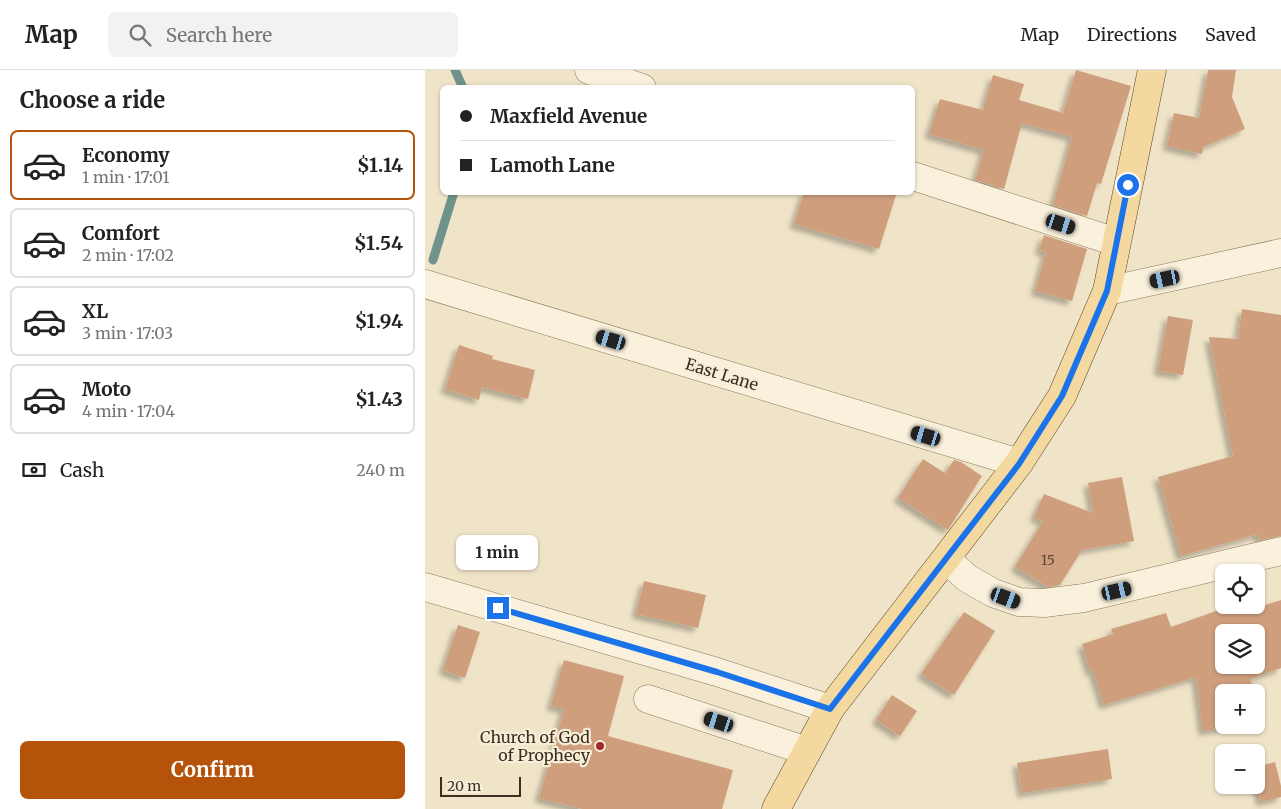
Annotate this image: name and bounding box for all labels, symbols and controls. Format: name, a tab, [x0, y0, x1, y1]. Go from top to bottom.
search box	[108, 12, 458, 57]
text: Map	[25, 19, 78, 50]
icon: search	[126, 21, 154, 49]
text: Search here	[166, 23, 272, 47]
text: Map	[1021, 23, 1059, 46]
text: Directions	[1087, 23, 1177, 46]
text: Saved	[1205, 23, 1256, 46]
text: Choose a ride	[20, 86, 165, 114]
text: Maxfield Avenue	[490, 104, 647, 128]
icon: car	[22, 143, 67, 188]
text: Economy	[82, 143, 170, 167]
text: $1.14	[357, 153, 403, 177]
text: Lamoth Lane	[490, 153, 615, 177]
text: 1 min · 17:01	[82, 167, 169, 187]
route start	[1117, 174, 1139, 196]
car	[1044, 212, 1077, 236]
icon: car	[22, 221, 67, 266]
text: Comfort	[82, 221, 160, 245]
text: $1.54	[354, 231, 403, 255]
text: 2 min · 17:02	[82, 245, 174, 265]
car	[1148, 269, 1181, 289]
icon: car	[22, 299, 67, 344]
text: XL	[82, 299, 108, 323]
text: $1.94	[355, 309, 403, 333]
text: 3 min · 17:03	[82, 323, 173, 343]
car	[594, 328, 627, 352]
street label: East Lane	[683, 353, 761, 395]
icon: car	[22, 377, 67, 422]
text: Moto	[82, 377, 131, 401]
text: $1.43	[355, 387, 403, 411]
text: 4 min · 17:04	[82, 401, 175, 421]
car	[909, 424, 942, 448]
icon: cash	[20, 456, 48, 484]
text: Cash	[60, 458, 104, 482]
text: 240 m	[356, 460, 405, 480]
callout: 1 min	[457, 536, 539, 570]
text: 1 min	[475, 542, 519, 562]
house number: 15	[1041, 551, 1055, 569]
map controls	[1215, 564, 1265, 794]
button: locate	[1215, 564, 1265, 614]
car	[1100, 580, 1133, 602]
car	[989, 586, 1022, 610]
route end	[487, 597, 509, 619]
button: layers	[1215, 624, 1265, 674]
button: +	[1215, 684, 1265, 734]
car	[702, 710, 735, 734]
place label: Church of God of Prophecy	[480, 727, 591, 765]
marker: Church of God of Prophecy	[594, 740, 606, 752]
button: Confirm	[20, 741, 405, 799]
button: −	[1215, 744, 1265, 794]
scale bar	[440, 774, 521, 797]
text: 20 m	[447, 777, 481, 795]

